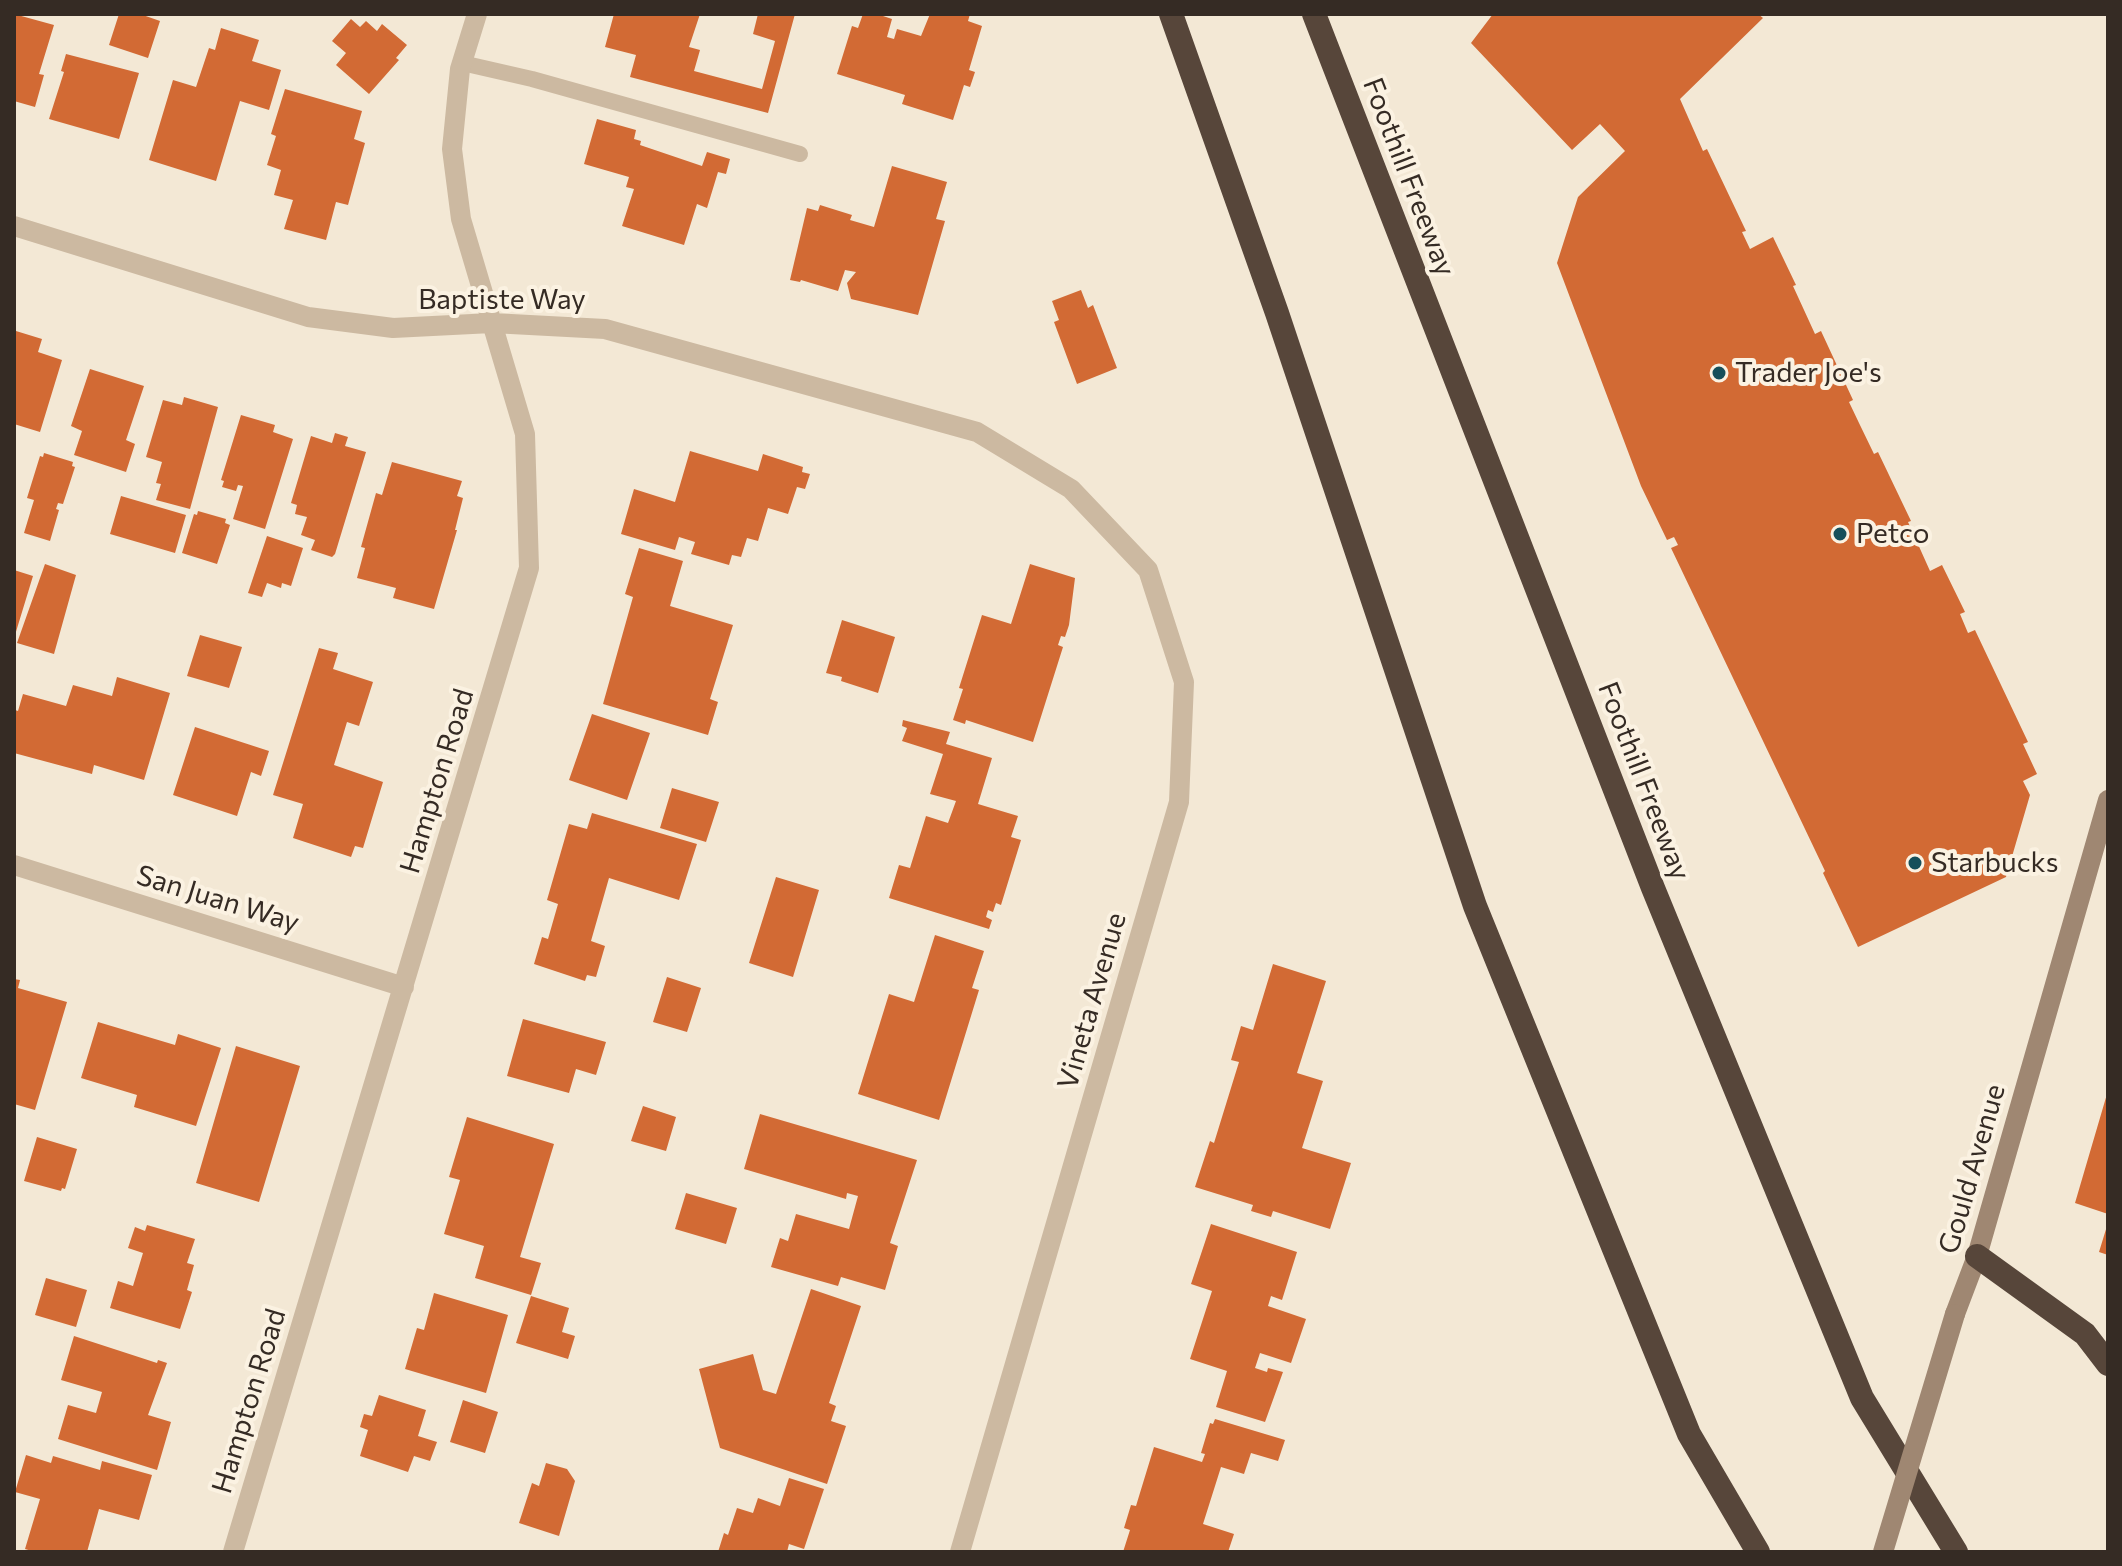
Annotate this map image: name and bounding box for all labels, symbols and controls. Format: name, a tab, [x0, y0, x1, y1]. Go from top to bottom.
street label: Foothill Freeway	[1356, 73, 1462, 281]
street label: Baptiste Way	[418, 283, 586, 317]
place label: Trader Joe's	[1735, 356, 1882, 390]
marker: Trader Joe's	[1710, 364, 1728, 382]
place label: Petco	[1856, 517, 1930, 551]
marker: Petco	[1831, 525, 1849, 543]
street label: Foothill Freeway	[1591, 677, 1697, 885]
street label: Hampton Road	[393, 685, 481, 877]
place label: Starbucks	[1931, 846, 2058, 880]
marker: Starbucks	[1906, 854, 1924, 872]
street label: San Juan Way	[133, 858, 303, 940]
street label: Vineta Avenue	[1051, 909, 1133, 1093]
street label: Gould Avenue	[1932, 1080, 2012, 1258]
street label: Hampton Road	[205, 1305, 293, 1497]

